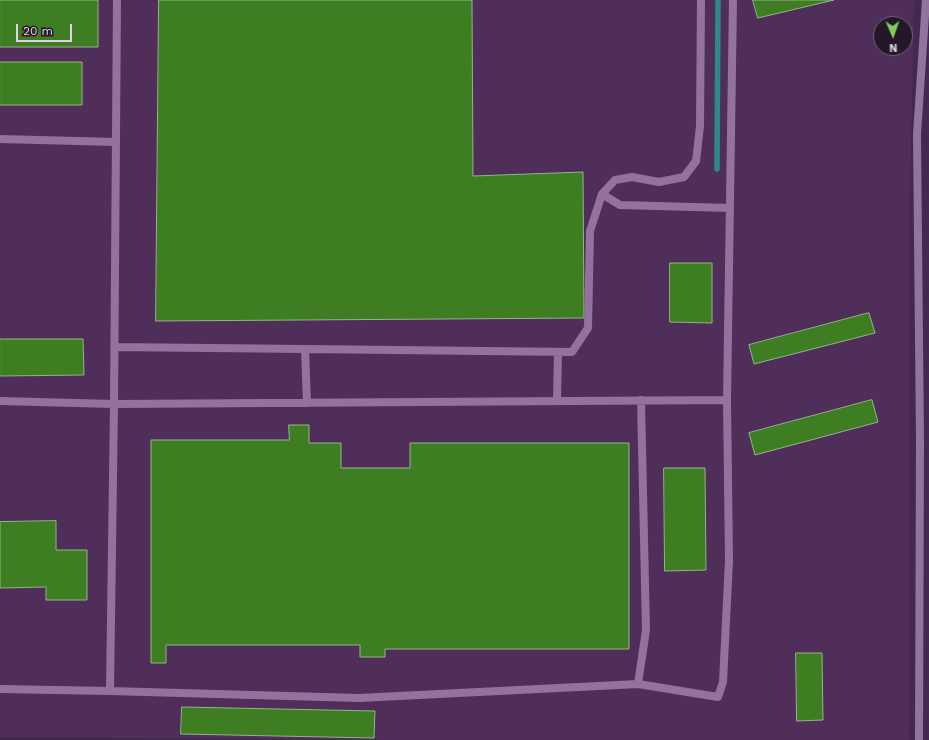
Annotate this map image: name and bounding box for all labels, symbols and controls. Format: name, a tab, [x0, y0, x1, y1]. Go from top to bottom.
scale bar	[18, 16, 74, 42]
north arrow	[873, 16, 913, 56]
text: 20 m	[23, 24, 53, 38]
text: N	[889, 41, 898, 54]

